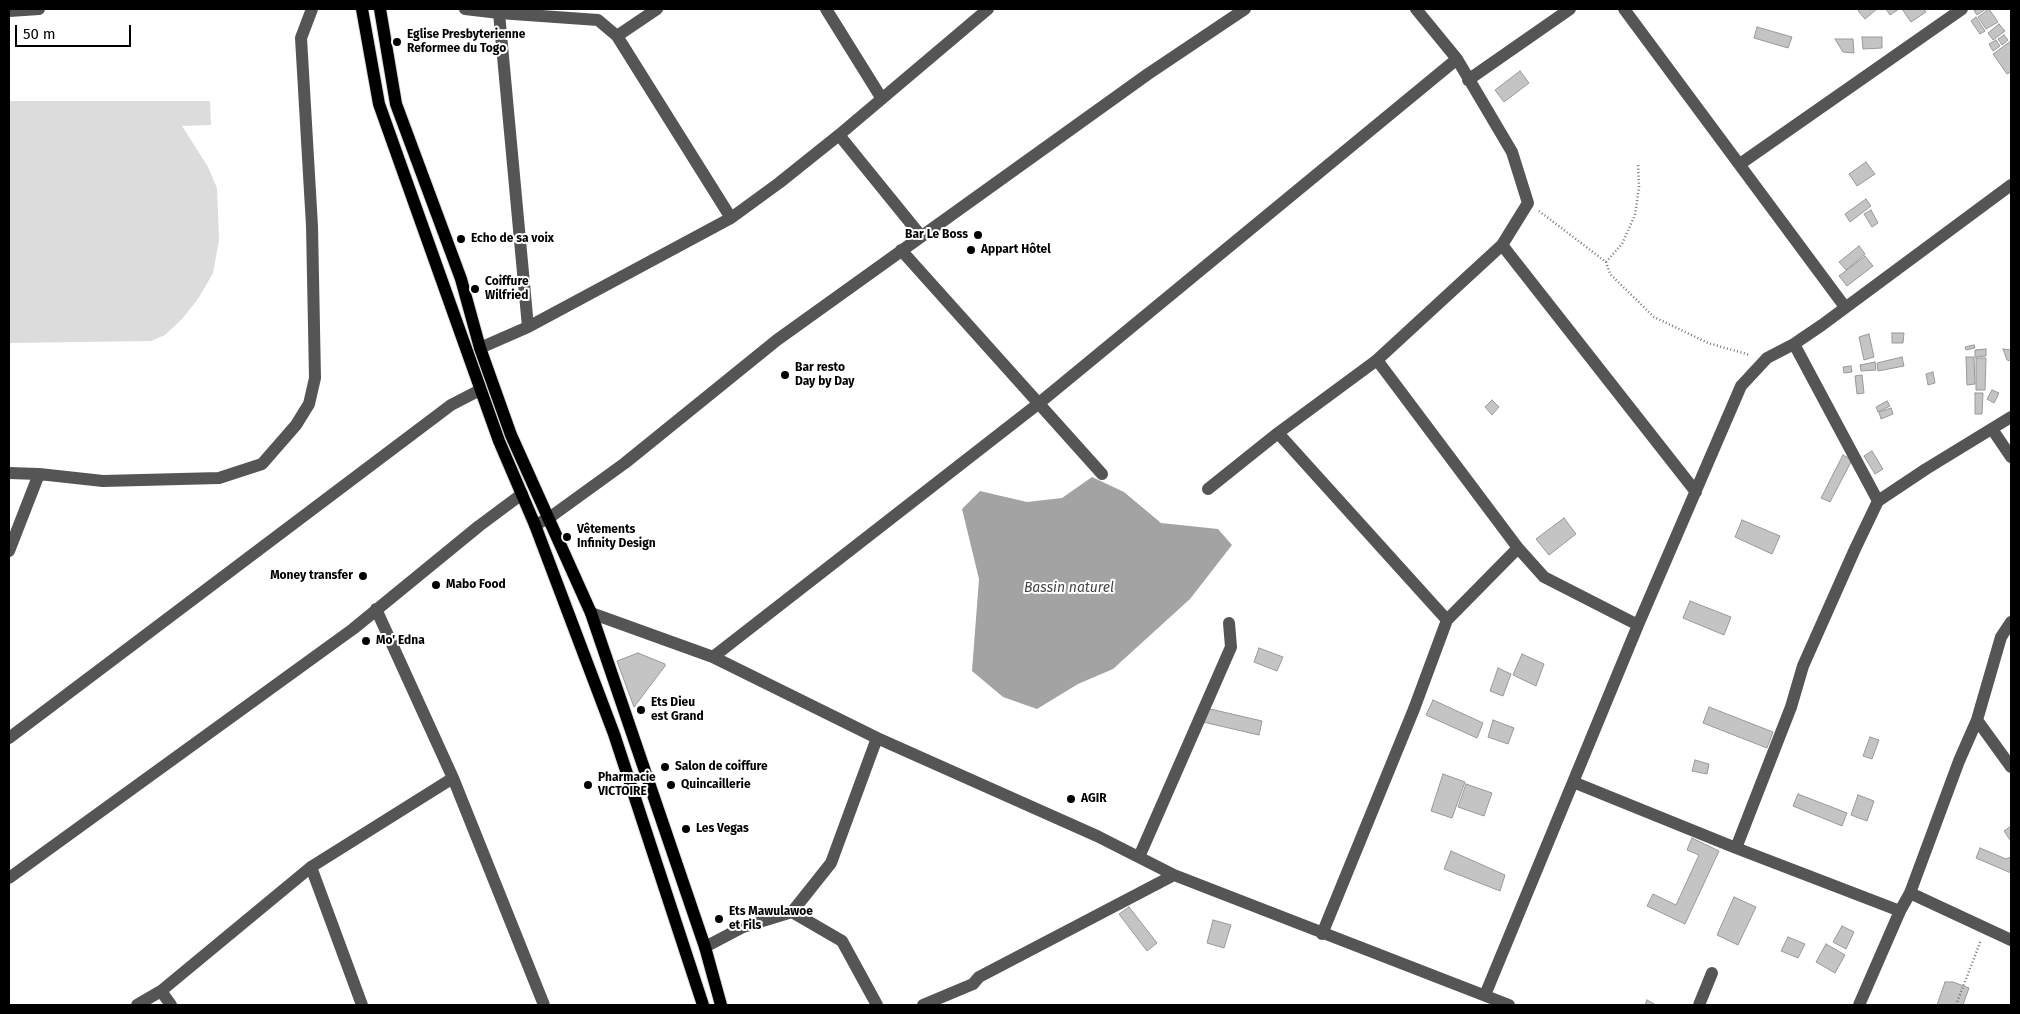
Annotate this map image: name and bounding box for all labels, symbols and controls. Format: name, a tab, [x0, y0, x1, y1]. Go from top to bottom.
scale bar	[18, 15, 134, 47]
text: 50 m	[23, 25, 56, 43]
place label: Eglise Presbyterienne Reformee du Togo	[407, 28, 525, 56]
marker: Eglise Presbyterienne Reformee du Togo	[391, 36, 403, 48]
place label: Bar Le Boss	[905, 228, 968, 242]
marker: Bar Le Boss	[972, 229, 984, 241]
place label: Echo de sa voix	[471, 232, 554, 246]
marker: Echo de sa voix	[455, 233, 467, 245]
place label: Appart Hôtel	[981, 243, 1051, 257]
marker: Appart Hôtel	[965, 244, 977, 256]
place label: Coiffure Wilfried	[485, 275, 529, 303]
marker: Coiffure Wilfried	[469, 283, 481, 295]
place label: Bar resto Day by Day	[795, 361, 855, 389]
marker: Bar resto Day by Day	[779, 369, 791, 381]
place label: Vêtements Infinity Design	[577, 523, 656, 551]
marker: Vêtements Infinity Design	[561, 531, 573, 543]
place label: Money transfer	[270, 569, 353, 583]
marker: Money transfer	[357, 570, 369, 582]
place label: Mabo Food	[446, 578, 506, 592]
marker: Mabo Food	[430, 579, 442, 591]
water label: Bassin naturel	[1024, 580, 1114, 596]
place label: Mo' Edna	[376, 634, 425, 648]
marker: Mo' Edna	[360, 635, 372, 647]
place label: Ets Dieu est Grand	[651, 696, 704, 724]
marker: Ets Dieu est Grand	[635, 704, 647, 716]
place label: Salon de coiffure	[675, 760, 768, 774]
marker: Salon de coiffure	[659, 761, 671, 773]
place label: Pharmacie VICTOIRE	[598, 771, 656, 799]
place label: Quincaillerie	[681, 778, 751, 792]
marker: Pharmacie VICTOIRE	[582, 779, 594, 791]
marker: Quincaillerie	[665, 779, 677, 791]
place label: AGIR	[1081, 792, 1107, 806]
marker: AGIR	[1065, 793, 1077, 805]
place label: Les Vegas	[696, 822, 749, 836]
marker: Les Vegas	[680, 823, 692, 835]
place label: Ets Mawulawoe et Fils	[729, 905, 813, 933]
marker: Ets Mawulawoe et Fils	[713, 913, 725, 925]

